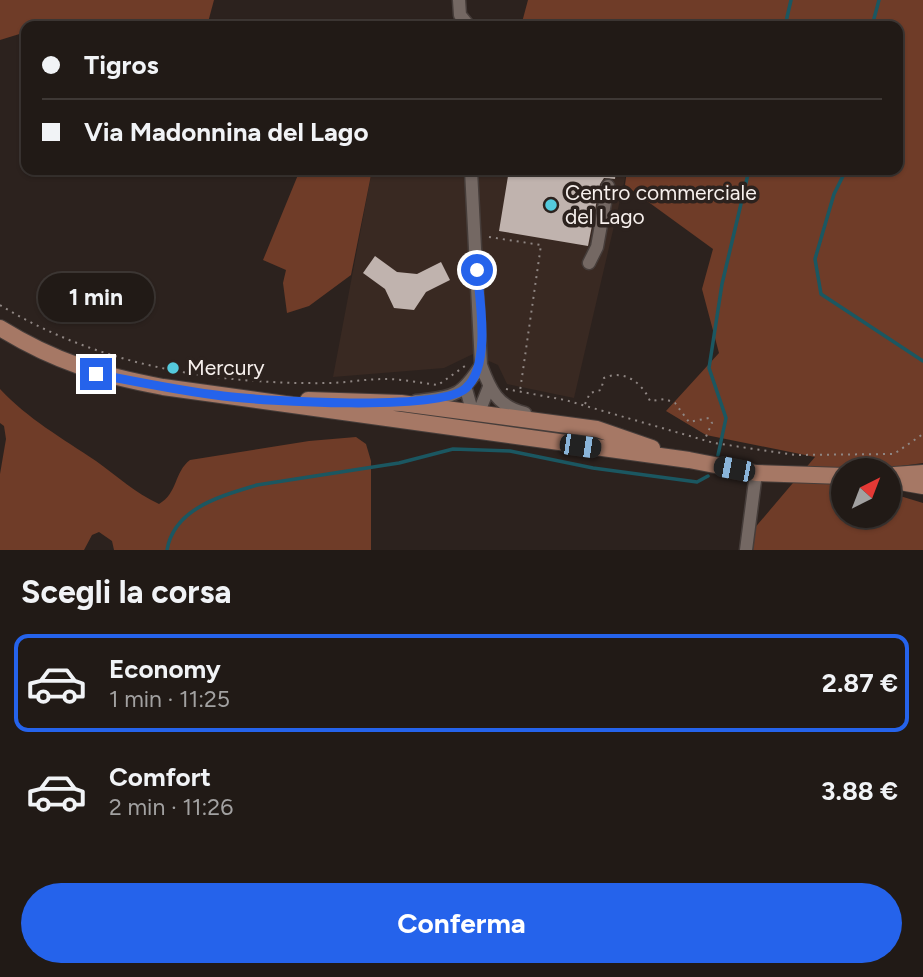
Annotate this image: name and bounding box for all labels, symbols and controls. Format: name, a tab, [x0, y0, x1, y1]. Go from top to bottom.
text: Tigros	[84, 49, 159, 81]
text: Via Madonnina del Lago	[84, 116, 369, 148]
place label: Centro commerciale del Lago	[565, 180, 757, 229]
marker: Centro commerciale del Lago	[543, 197, 559, 213]
route start	[461, 254, 493, 286]
callout: 1 min	[38, 272, 154, 322]
text: 1 min	[69, 283, 123, 311]
place label: Mercury	[187, 355, 265, 380]
route end	[80, 358, 112, 390]
marker: Mercury	[165, 360, 181, 376]
car	[558, 433, 603, 459]
car	[712, 455, 757, 483]
north arrow	[831, 458, 901, 528]
map controls	[831, 458, 901, 528]
text: Scegli la corsa	[21, 573, 231, 611]
icon: car	[25, 652, 88, 715]
text: Economy	[109, 653, 221, 685]
text: 2.87 €	[822, 667, 898, 699]
text: 1 min · 11:25	[109, 685, 230, 713]
icon: car	[25, 760, 88, 823]
text: Comfort	[109, 761, 211, 793]
text: 3.88 €	[821, 775, 898, 807]
text: 2 min · 11:26	[109, 793, 233, 821]
button: Conferma	[21, 883, 902, 963]

